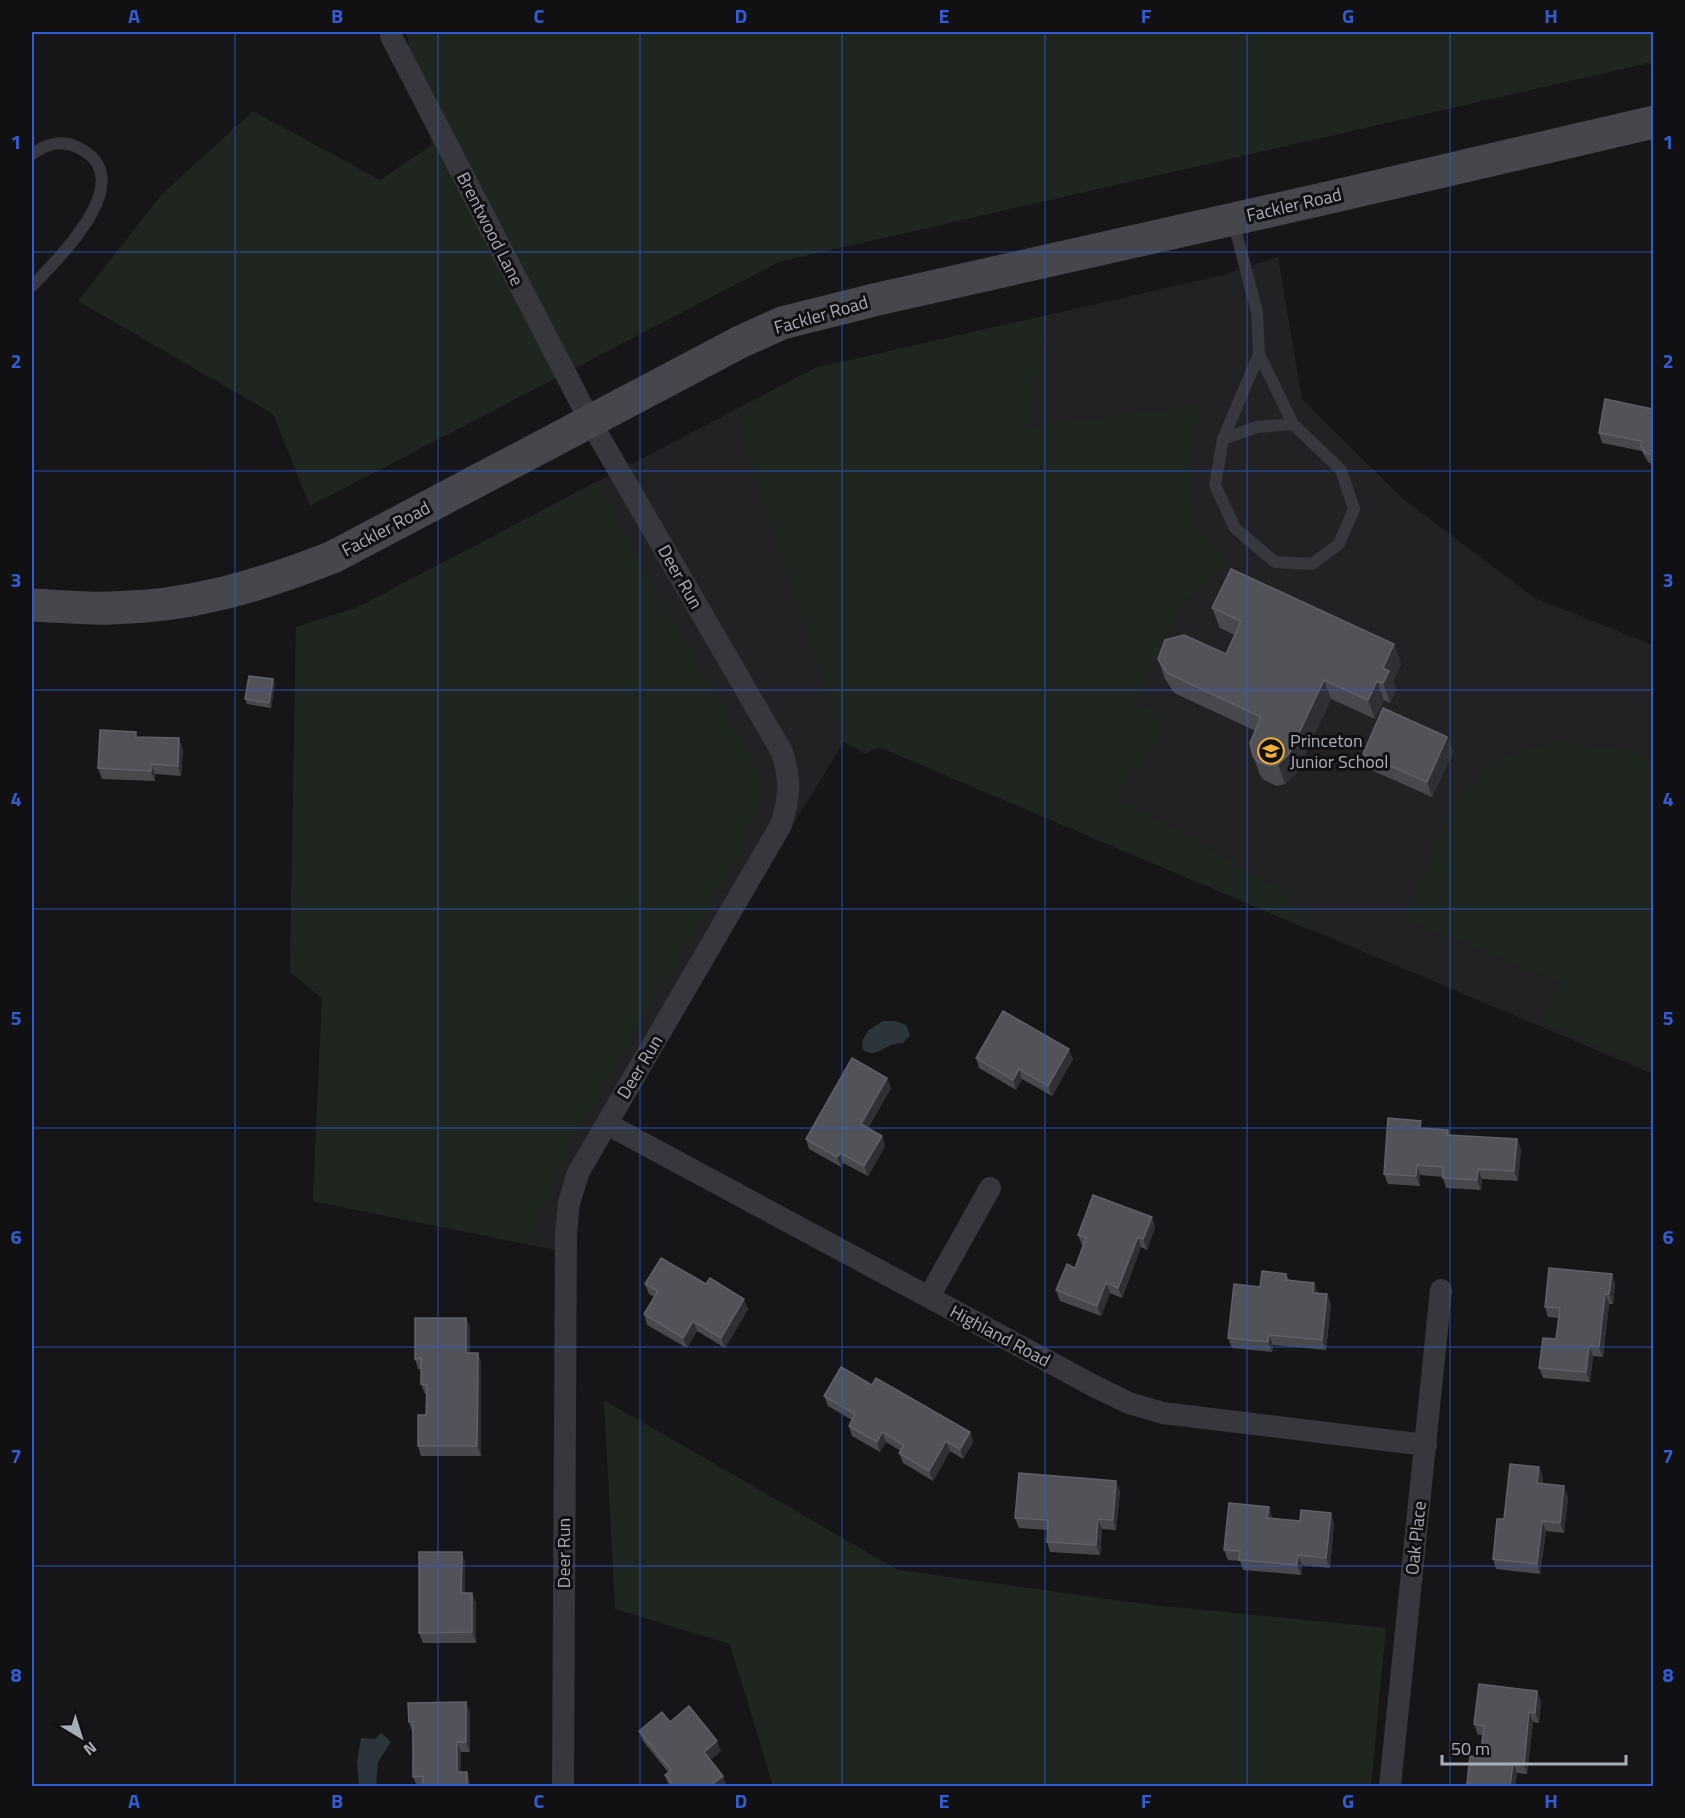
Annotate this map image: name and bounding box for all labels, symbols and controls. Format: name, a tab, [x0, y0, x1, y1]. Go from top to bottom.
text: A	[128, 0, 140, 31]
text: B	[331, 0, 343, 31]
text: C	[534, 0, 545, 31]
text: D	[735, 0, 747, 31]
text: E	[938, 0, 950, 31]
text: F	[1141, 0, 1152, 31]
text: G	[1342, 0, 1354, 31]
text: H	[1544, 0, 1558, 31]
text: 1	[10, 126, 22, 157]
text: 1	[1662, 126, 1674, 157]
street label: Brentwood Lane	[450, 167, 531, 290]
street label: Fackler Road	[1244, 180, 1344, 229]
street label: Fackler Road	[771, 288, 871, 341]
text: 2	[10, 345, 22, 376]
text: 2	[1662, 345, 1674, 376]
street label: Fackler Road	[337, 494, 435, 563]
street label: Deer Run	[651, 540, 710, 614]
text: 3	[10, 564, 22, 595]
text: 3	[1662, 564, 1674, 595]
place label: Princeton Junior School	[1290, 727, 1389, 775]
school or university icon: Princeton Junior School	[1256, 736, 1286, 766]
text: 4	[10, 783, 22, 814]
text: 4	[1662, 783, 1674, 814]
text: 5	[10, 1002, 22, 1033]
text: 5	[1662, 1002, 1674, 1033]
street label: Deer Run	[610, 1030, 669, 1104]
text: 6	[10, 1221, 22, 1252]
text: 6	[1662, 1221, 1674, 1252]
street label: Highland Road	[945, 1298, 1055, 1373]
text: 7	[10, 1440, 22, 1471]
text: 7	[1662, 1440, 1674, 1471]
street label: Oak Place	[1398, 1500, 1433, 1576]
street label: Deer Run	[550, 1518, 577, 1588]
text: 8	[10, 1659, 22, 1690]
text: 8	[1662, 1659, 1674, 1690]
north arrow	[51, 1707, 111, 1767]
scale bar	[1442, 1728, 1626, 1766]
text: 50 m	[1451, 1735, 1490, 1762]
text: N	[78, 1736, 102, 1762]
text: A	[128, 1785, 140, 1816]
text: B	[331, 1785, 343, 1816]
text: C	[534, 1785, 545, 1816]
text: D	[735, 1785, 747, 1816]
text: E	[938, 1785, 950, 1816]
text: F	[1141, 1785, 1152, 1816]
text: G	[1342, 1785, 1354, 1816]
text: H	[1544, 1785, 1558, 1816]

